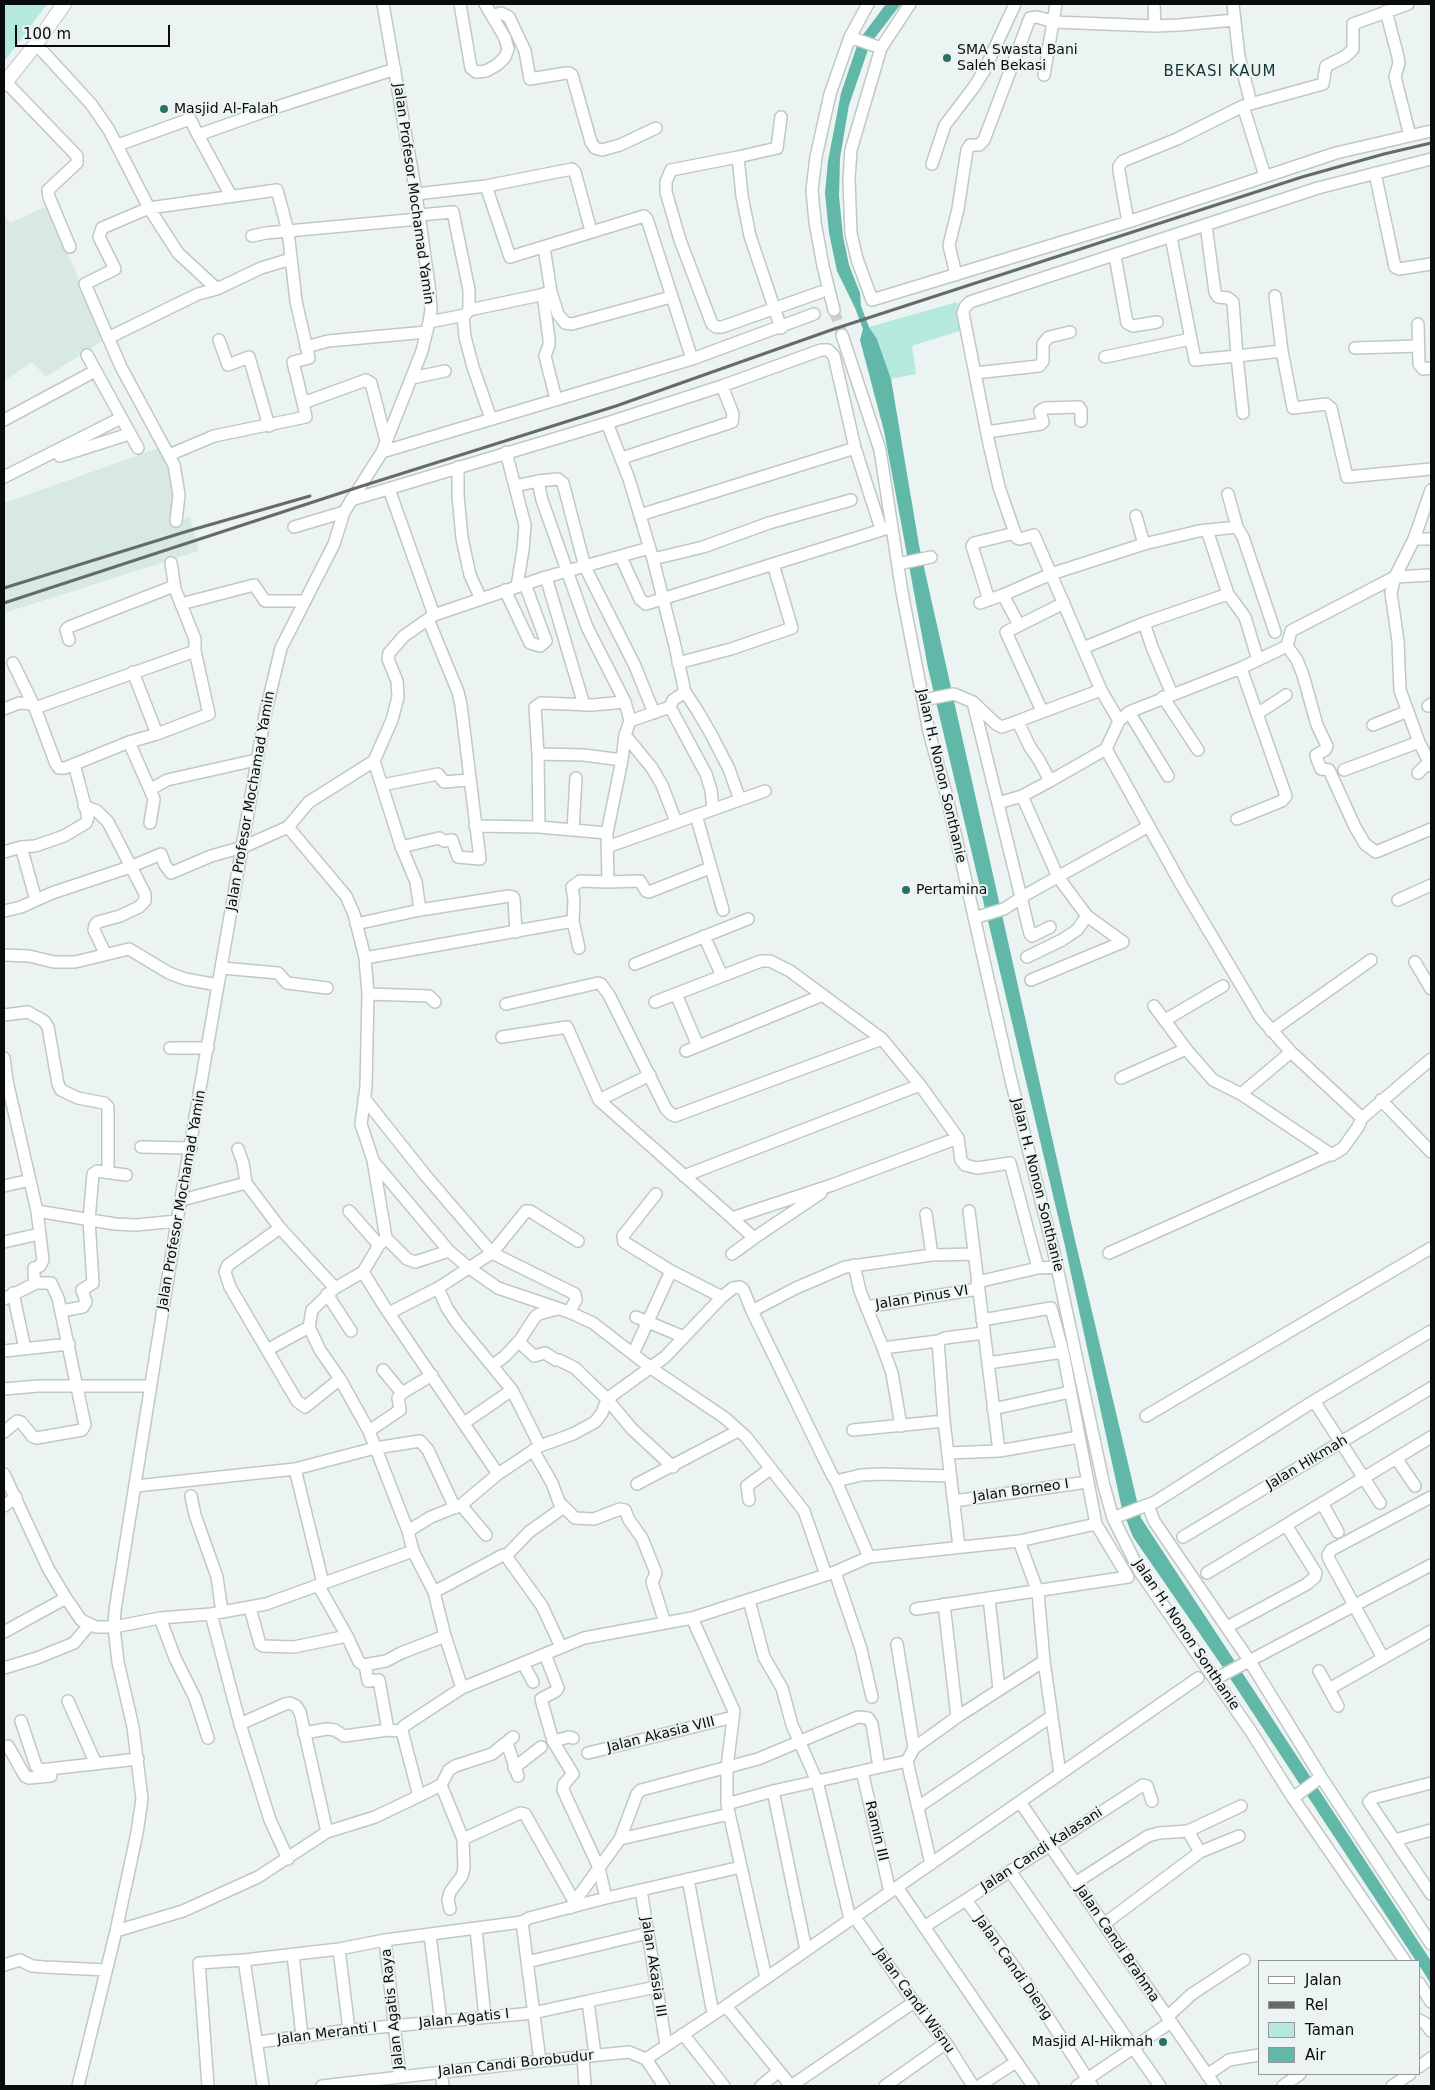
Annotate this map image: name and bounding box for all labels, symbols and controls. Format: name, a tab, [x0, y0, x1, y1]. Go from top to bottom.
scale bar	[18, 15, 172, 47]
text: 100 m	[23, 25, 71, 43]
place label: SMA Swasta Bani Saleh Bekasi	[957, 42, 1078, 74]
marker: SMA Swasta Bani Saleh Bekasi	[941, 52, 953, 64]
district label: BEKASI KAUM	[1162, 63, 1278, 81]
street label: Jalan Profesor Mochamad Yamin	[389, 82, 437, 306]
place label: Masjid Al-Falah	[174, 101, 278, 117]
marker: Masjid Al-Falah	[158, 103, 170, 115]
street label: Jalan H. Nonon Sonthanie	[913, 687, 969, 865]
street label: Jalan Profesor Mochamad Yamin	[223, 690, 279, 912]
place label: Pertamina	[916, 882, 987, 898]
marker: Pertamina	[900, 884, 912, 896]
street label: Jalan Profesor Mochamad Yamin	[154, 1089, 210, 1311]
street label: Jalan H. Nonon Sonthanie	[1007, 1097, 1067, 1273]
street label: Jalan Pinus VI	[874, 1282, 970, 1314]
street label: Jalan Hikmah	[1263, 1432, 1351, 1494]
street label: Jalan Borneo I	[972, 1476, 1070, 1506]
street label: Jalan H. Nonon Sonthanie	[1129, 1556, 1243, 1714]
street label: Jalan Akasia VIII	[605, 1713, 717, 1757]
street label: Ramin III	[861, 1799, 891, 1863]
street label: Jalan Candi Kalasani	[978, 1804, 1106, 1896]
street label: Jalan Candi Brahma	[1071, 1882, 1163, 2006]
street label: Jalan Candi Dieng	[971, 1912, 1055, 2024]
street label: Jalan Akasia III	[637, 1916, 669, 2018]
street label: Jalan Candi Wisnu	[870, 1945, 958, 2057]
street label: Jalan Agatis Raya	[378, 1948, 408, 2070]
legend	[1258, 1960, 1420, 2075]
text: Jalan	[1305, 1971, 1341, 1989]
text: Rel	[1305, 1996, 1328, 2014]
street label: Jalan Agatis I	[418, 2006, 510, 2032]
street label: Jalan Meranti I	[276, 2020, 378, 2048]
text: Taman	[1305, 2021, 1354, 2039]
place label: Masjid Al-Hikmah	[1032, 2034, 1153, 2050]
marker: Masjid Al-Hikmah	[1157, 2036, 1169, 2048]
text: Air	[1305, 2046, 1326, 2064]
street label: Jalan Candi Borobudur	[437, 2047, 595, 2081]

